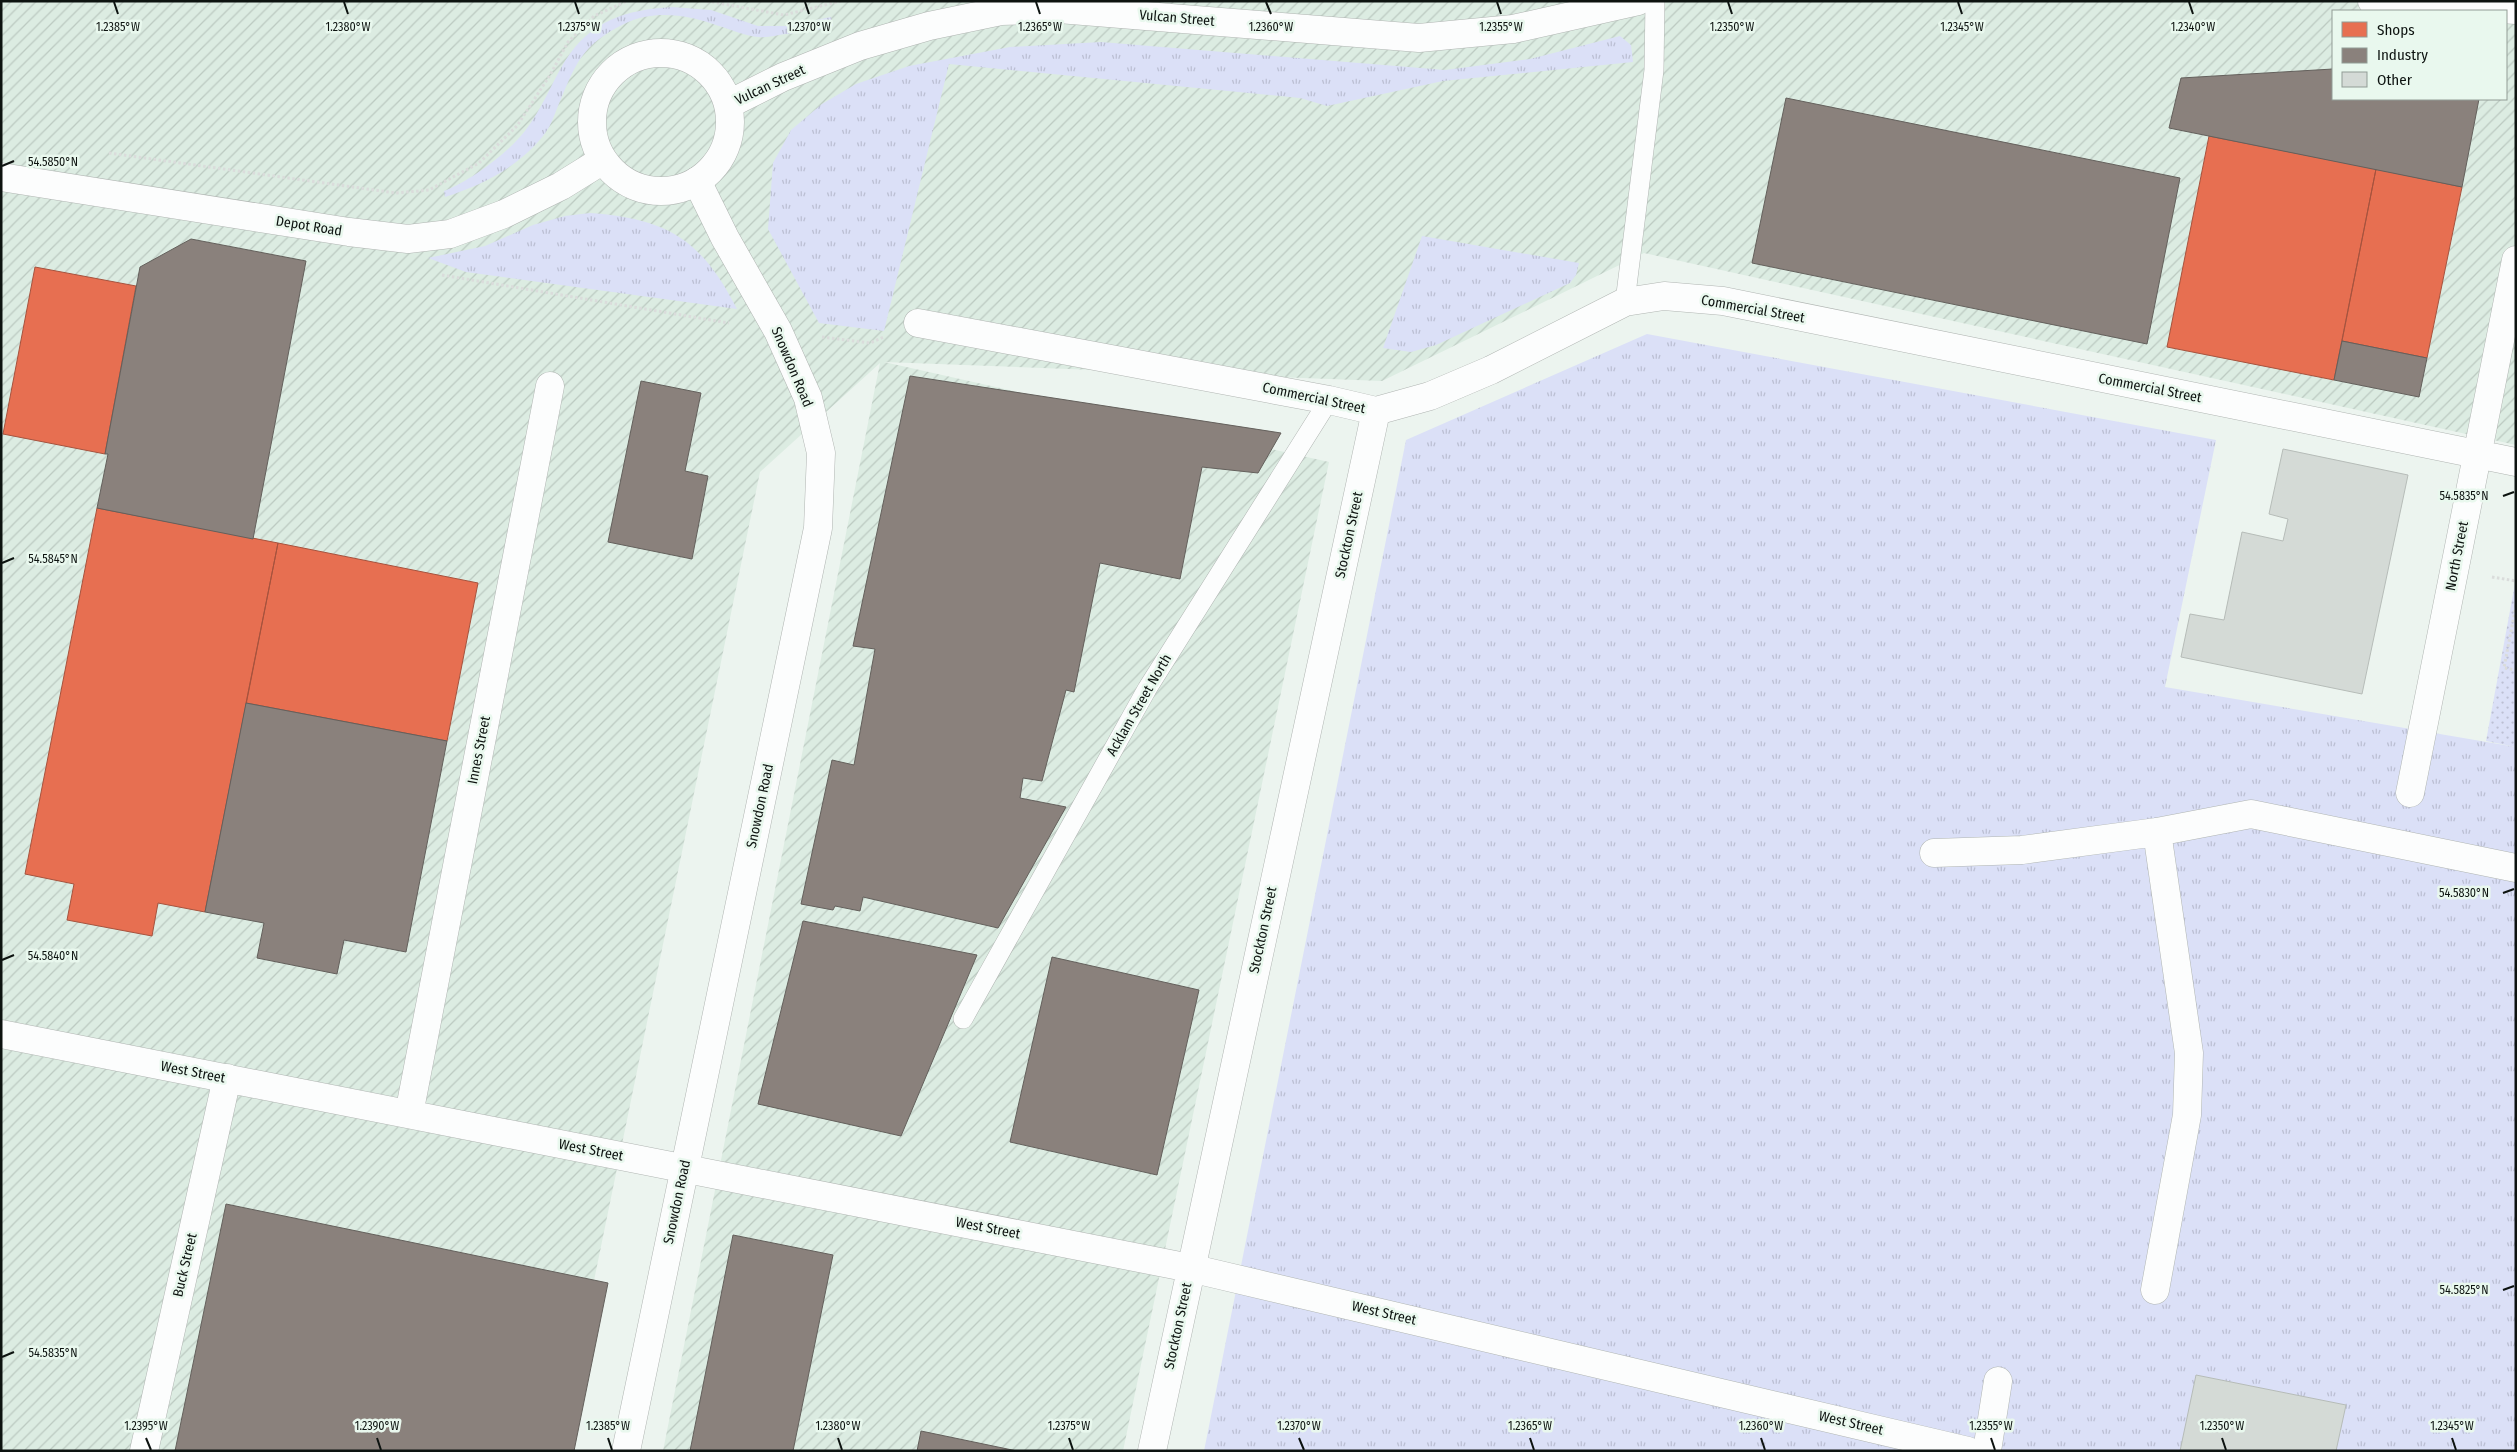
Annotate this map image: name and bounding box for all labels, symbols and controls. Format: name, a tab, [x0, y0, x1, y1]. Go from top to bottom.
street label: Vulcan Street	[1139, 6, 1216, 30]
legend	[2332, 10, 2507, 100]
text: 1.2385°W	[96, 20, 140, 34]
text: 1.2380°W	[326, 20, 370, 34]
text: 1.2375°W	[558, 20, 600, 34]
text: 1.2370°W	[787, 20, 831, 34]
text: 1.2365°W	[1018, 20, 1062, 34]
text: 1.2360°W	[1249, 20, 1293, 34]
text: 1.2355°W	[1479, 20, 1523, 34]
text: 1.2350°W	[1710, 20, 1754, 34]
text: 1.2345°W	[1940, 20, 1984, 34]
text: 1.2340°W	[2171, 20, 2215, 34]
text: Shops	[2377, 21, 2415, 39]
text: Industry	[2377, 46, 2428, 64]
street label: Vulcan Street	[732, 61, 808, 109]
text: Other	[2377, 71, 2413, 89]
text: 54.5850°N	[28, 155, 78, 169]
street label: Depot Road	[275, 212, 343, 240]
street label: Commercial Street	[1700, 292, 1806, 327]
street label: Snowdon Road	[767, 324, 817, 410]
street label: Commercial Street	[2097, 370, 2203, 406]
street label: Commercial Street	[1261, 379, 1367, 417]
text: 54.5835°N	[2439, 489, 2489, 503]
street label: Stockton Street	[1332, 490, 1367, 580]
street label: North Street	[2442, 519, 2472, 592]
text: 54.5845°N	[28, 552, 78, 566]
street label: Acklam Street North	[1103, 651, 1175, 759]
street label: Innes Street	[464, 714, 494, 786]
street label: Snowdon Road	[743, 762, 777, 850]
street label: Stockton Street	[1246, 885, 1281, 975]
text: 54.5830°N	[2439, 886, 2489, 900]
text: 54.5840°N	[28, 949, 78, 963]
street label: West Street	[159, 1057, 227, 1087]
street label: West Street	[557, 1135, 625, 1165]
street label: Snowdon Road	[660, 1158, 694, 1246]
street label: West Street	[954, 1213, 1022, 1243]
street label: Buck Street	[169, 1231, 201, 1299]
street label: Stockton Street	[1161, 1281, 1196, 1371]
text: 54.5825°N	[2440, 1283, 2489, 1297]
street label: West Street	[1350, 1297, 1418, 1329]
text: 54.5835°N	[28, 1346, 78, 1360]
street label: West Street	[1817, 1407, 1885, 1439]
text: 1.2395°W	[124, 1419, 168, 1433]
text: 1.2390°W	[355, 1419, 399, 1433]
text: 1.2385°W	[586, 1419, 630, 1433]
text: 1.2380°W	[816, 1419, 860, 1433]
text: 1.2375°W	[1048, 1419, 1090, 1433]
text: 1.2370°W	[1277, 1419, 1321, 1433]
text: 1.2365°W	[1508, 1419, 1552, 1433]
text: 1.2360°W	[1739, 1419, 1783, 1433]
text: 1.2355°W	[1969, 1419, 2013, 1433]
text: 1.2350°W	[2200, 1419, 2244, 1433]
text: 1.2345°W	[2430, 1419, 2474, 1433]

